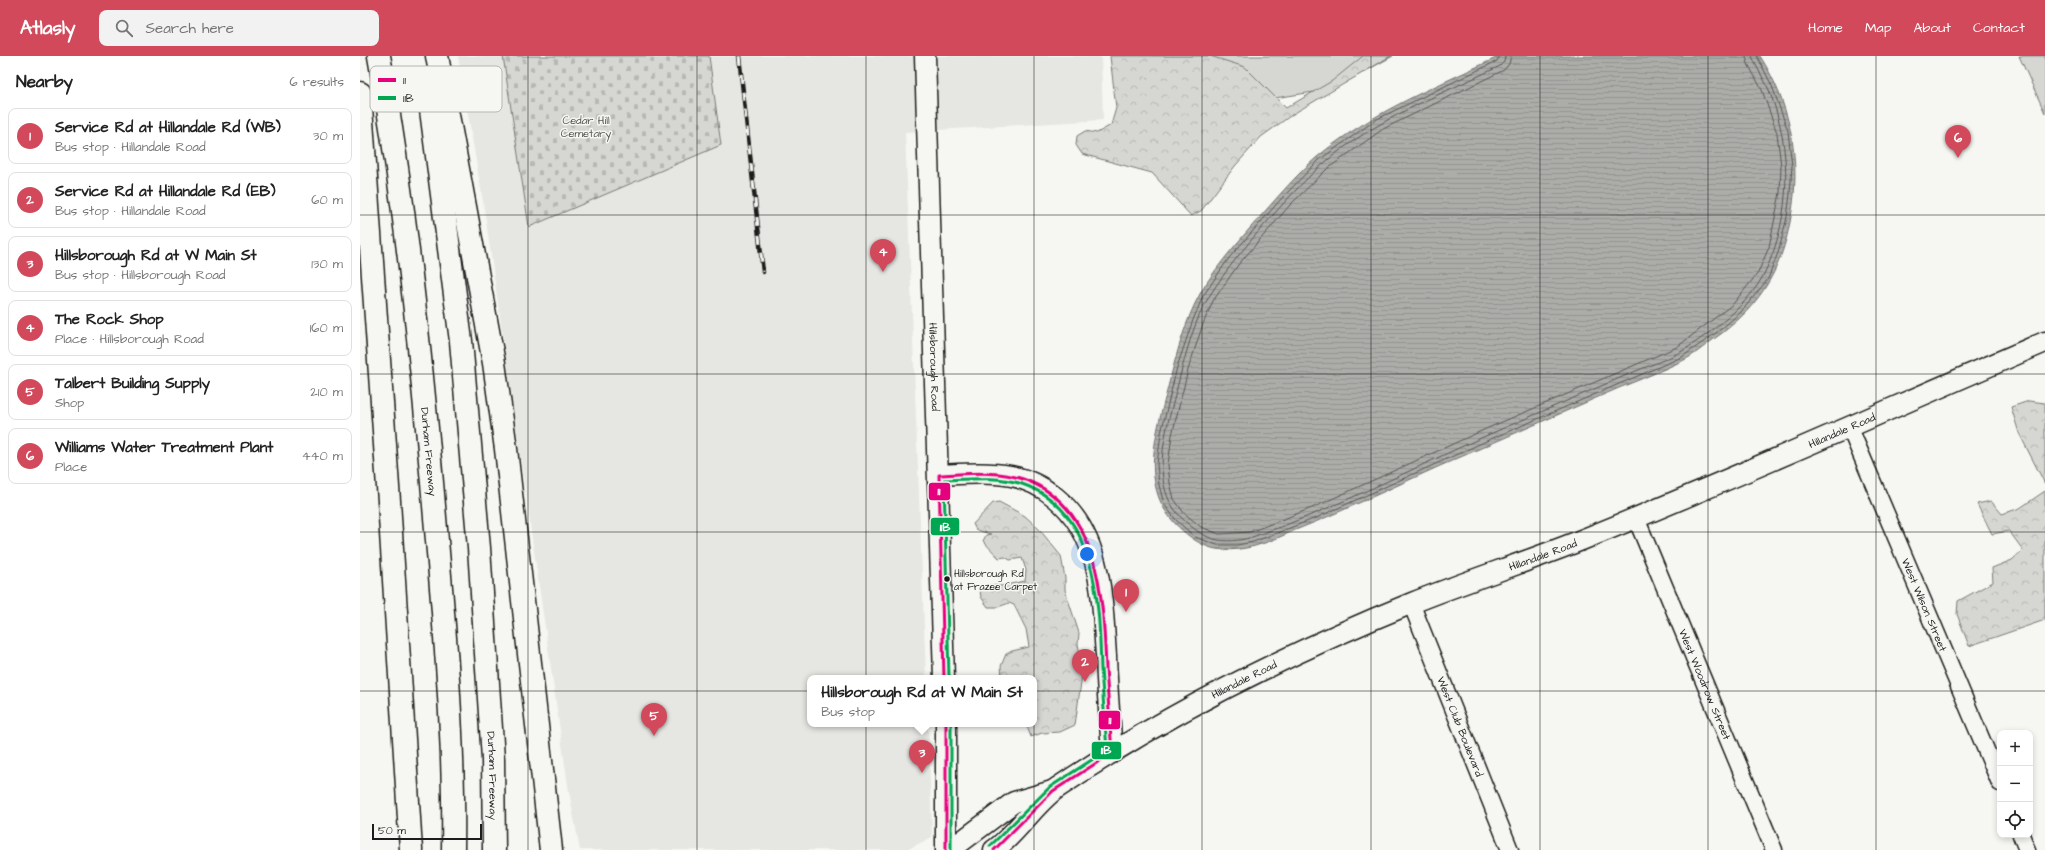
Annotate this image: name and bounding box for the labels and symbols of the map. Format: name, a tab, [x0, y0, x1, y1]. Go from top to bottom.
legend	[370, 66, 502, 112]
text: 11	[403, 73, 406, 88]
text: 11B	[403, 91, 414, 106]
park label: Cedar Hill Cemetary	[561, 113, 611, 142]
pin: 6	[1945, 125, 1971, 158]
pin: 4	[870, 239, 896, 272]
street label: Hillsborough Road	[925, 322, 943, 412]
street label: Durham Freeway	[417, 407, 440, 497]
street label: Hillandale Road	[1806, 409, 1878, 452]
line badge: 11	[928, 482, 951, 501]
text: 11	[938, 484, 941, 499]
line badge: 11B	[930, 517, 960, 536]
text: 11B	[940, 520, 950, 535]
street label: Hillandale Road	[1507, 535, 1579, 575]
your location	[1077, 544, 1097, 564]
street label: West Wilson Street	[1898, 556, 1951, 654]
place label: Hillsborough Rd at Frazee Carpet	[954, 567, 1037, 594]
marker: Hillsborough Rd at Frazee Carpet	[942, 574, 952, 584]
pin: 1	[1113, 579, 1139, 612]
street label: West Woodrow Street	[1675, 627, 1735, 743]
pin: 2	[1072, 649, 1098, 682]
street label: Hillandale Road	[1209, 657, 1280, 703]
street label: West Club Boulevard	[1433, 674, 1487, 779]
pin: 5	[641, 703, 667, 736]
line badge: 11	[1098, 710, 1121, 730]
text: 11	[1109, 713, 1112, 728]
street label: Durham Freeway	[483, 731, 501, 820]
pin: 3	[909, 740, 935, 773]
line badge: 11B	[1091, 741, 1122, 760]
text: 11B	[1101, 743, 1111, 758]
scale bar	[372, 822, 482, 841]

